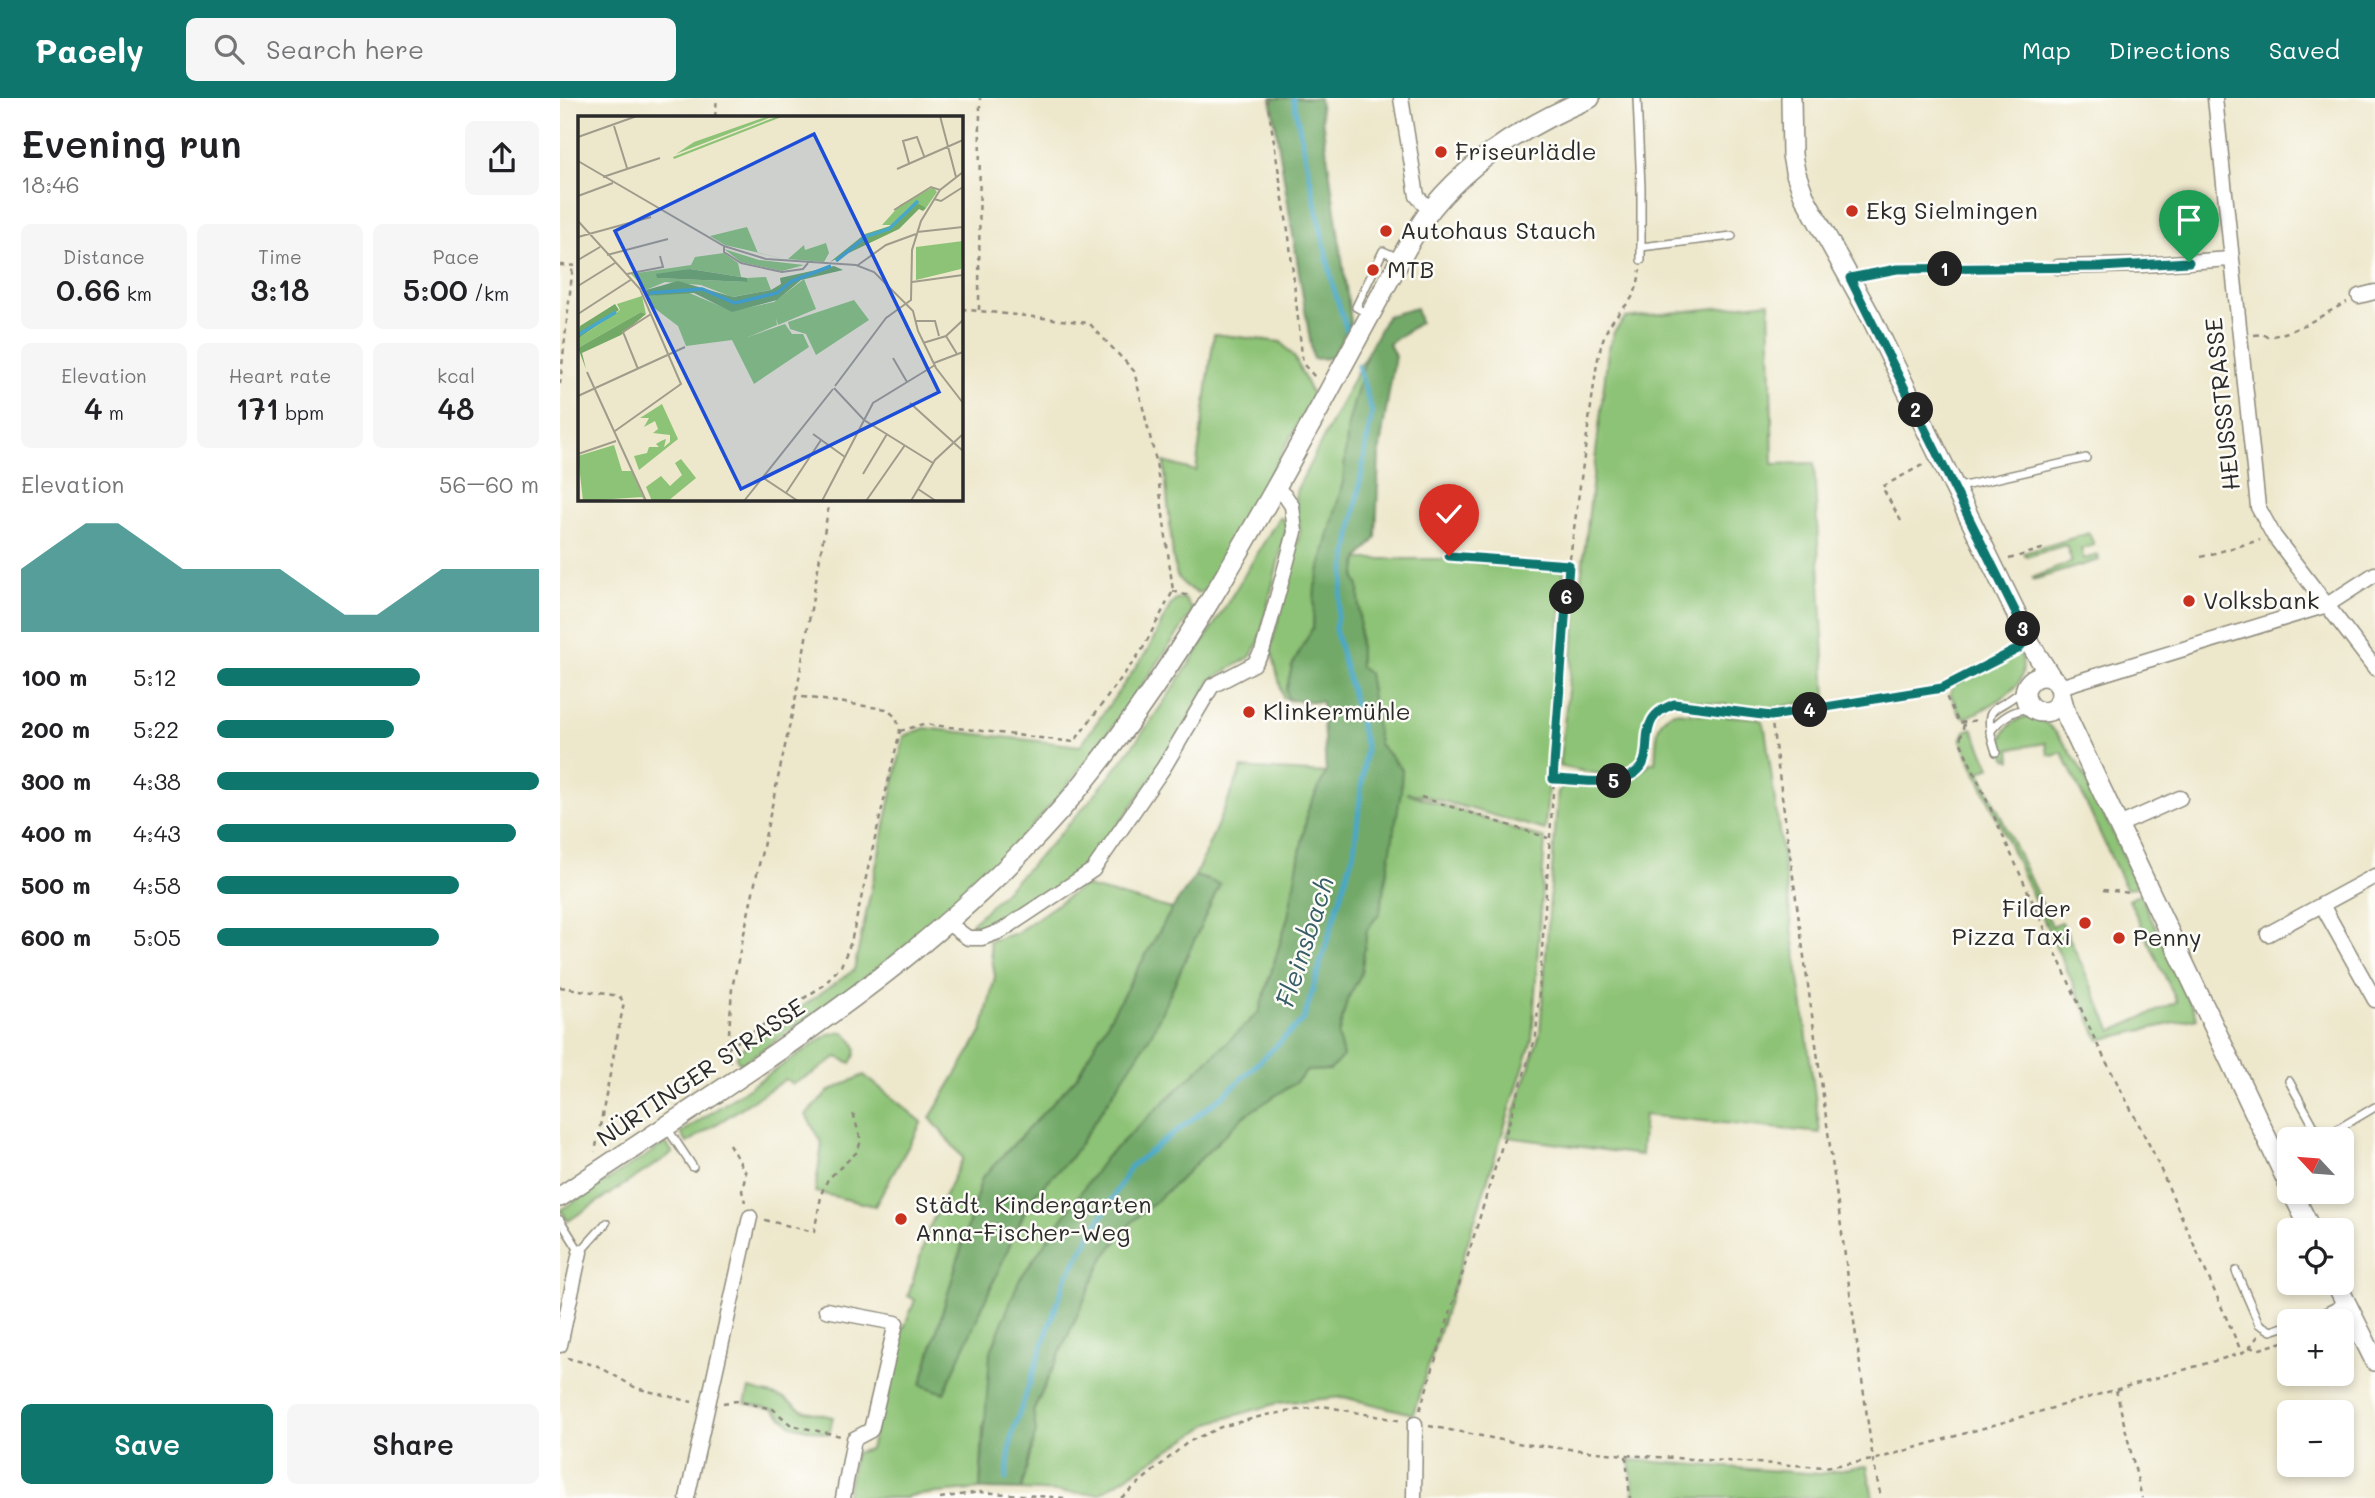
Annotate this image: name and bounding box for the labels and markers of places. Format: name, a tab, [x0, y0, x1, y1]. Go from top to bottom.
place label: Friseurlädle	[1455, 135, 1597, 166]
marker: Friseurlädle	[1433, 144, 1449, 160]
pin	[2159, 190, 2219, 262]
place label: Ekg Sielmingen	[1866, 194, 2038, 225]
marker: Ekg Sielmingen	[1844, 203, 1860, 219]
place label: Autohaus Stauch	[1400, 214, 1595, 245]
marker: Autohaus Stauch	[1378, 223, 1394, 239]
pin: 1	[1928, 252, 1962, 286]
place label: MTB	[1387, 253, 1434, 284]
marker: MTB	[1365, 262, 1381, 278]
pin: 2	[1898, 392, 1934, 428]
pin	[1419, 484, 1479, 556]
pin: 6	[1550, 580, 1584, 614]
place label: Volksbank	[2203, 584, 2319, 615]
marker: Volksbank	[2181, 593, 2197, 609]
pin: 3	[2006, 612, 2040, 646]
pin: 4	[1792, 692, 1828, 728]
place label: Klinkermühle	[1263, 695, 1411, 726]
marker: Klinkermühle	[1241, 704, 1257, 720]
pin: 5	[1596, 764, 1632, 798]
place label: Filder Pizza Taxi	[1952, 892, 2071, 951]
marker: Filder Pizza Taxi	[2077, 915, 2093, 931]
place label: Penny	[2133, 921, 2202, 952]
marker: Penny	[2111, 930, 2127, 946]
place label: Städt. Kindergarten Anna-Fischer-Weg	[915, 1188, 1152, 1247]
marker: Städt. Kindergarten Anna-Fischer-Weg	[893, 1211, 909, 1227]

